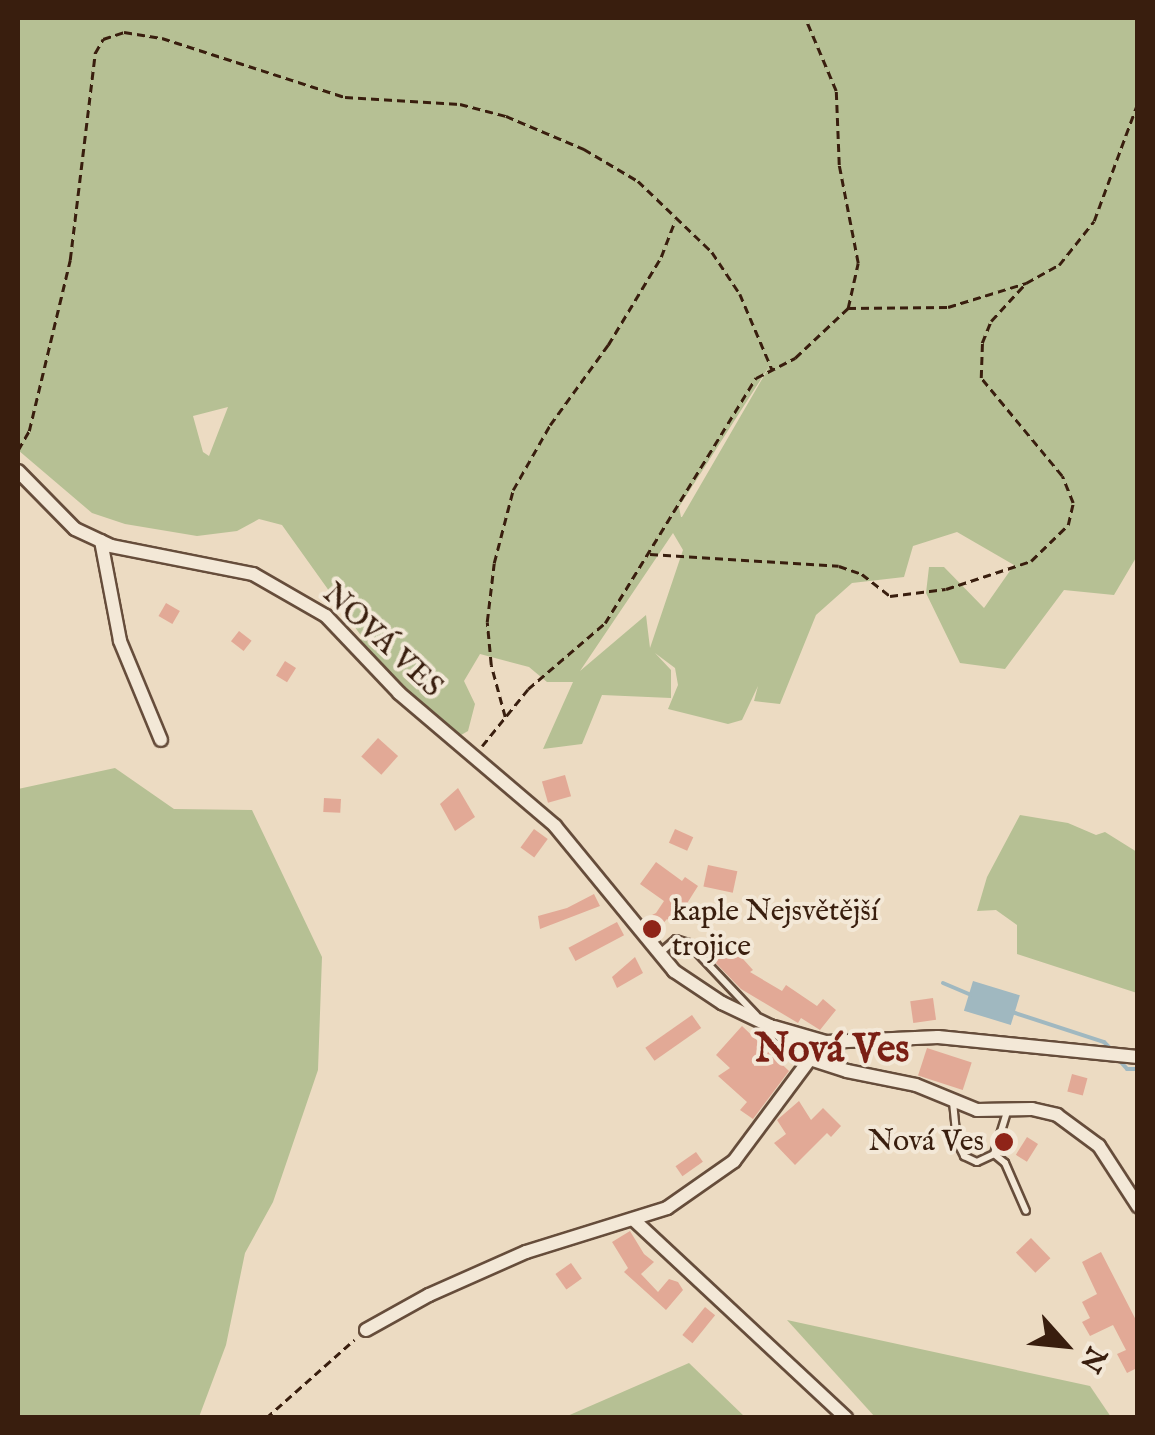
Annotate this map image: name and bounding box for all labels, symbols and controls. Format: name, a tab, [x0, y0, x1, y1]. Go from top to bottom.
street label: NOVÁ VES	[315, 576, 449, 706]
place label: kaple Nejsvětější trojice	[672, 894, 879, 964]
marker: kaple Nejsvětější trojice	[641, 918, 663, 940]
district label: Nová Ves	[755, 1027, 909, 1075]
place label: Nová Ves	[868, 1124, 984, 1160]
marker: Nová Ves	[993, 1131, 1015, 1153]
north arrow	[1015, 1295, 1115, 1395]
text: N	[1071, 1340, 1113, 1378]

